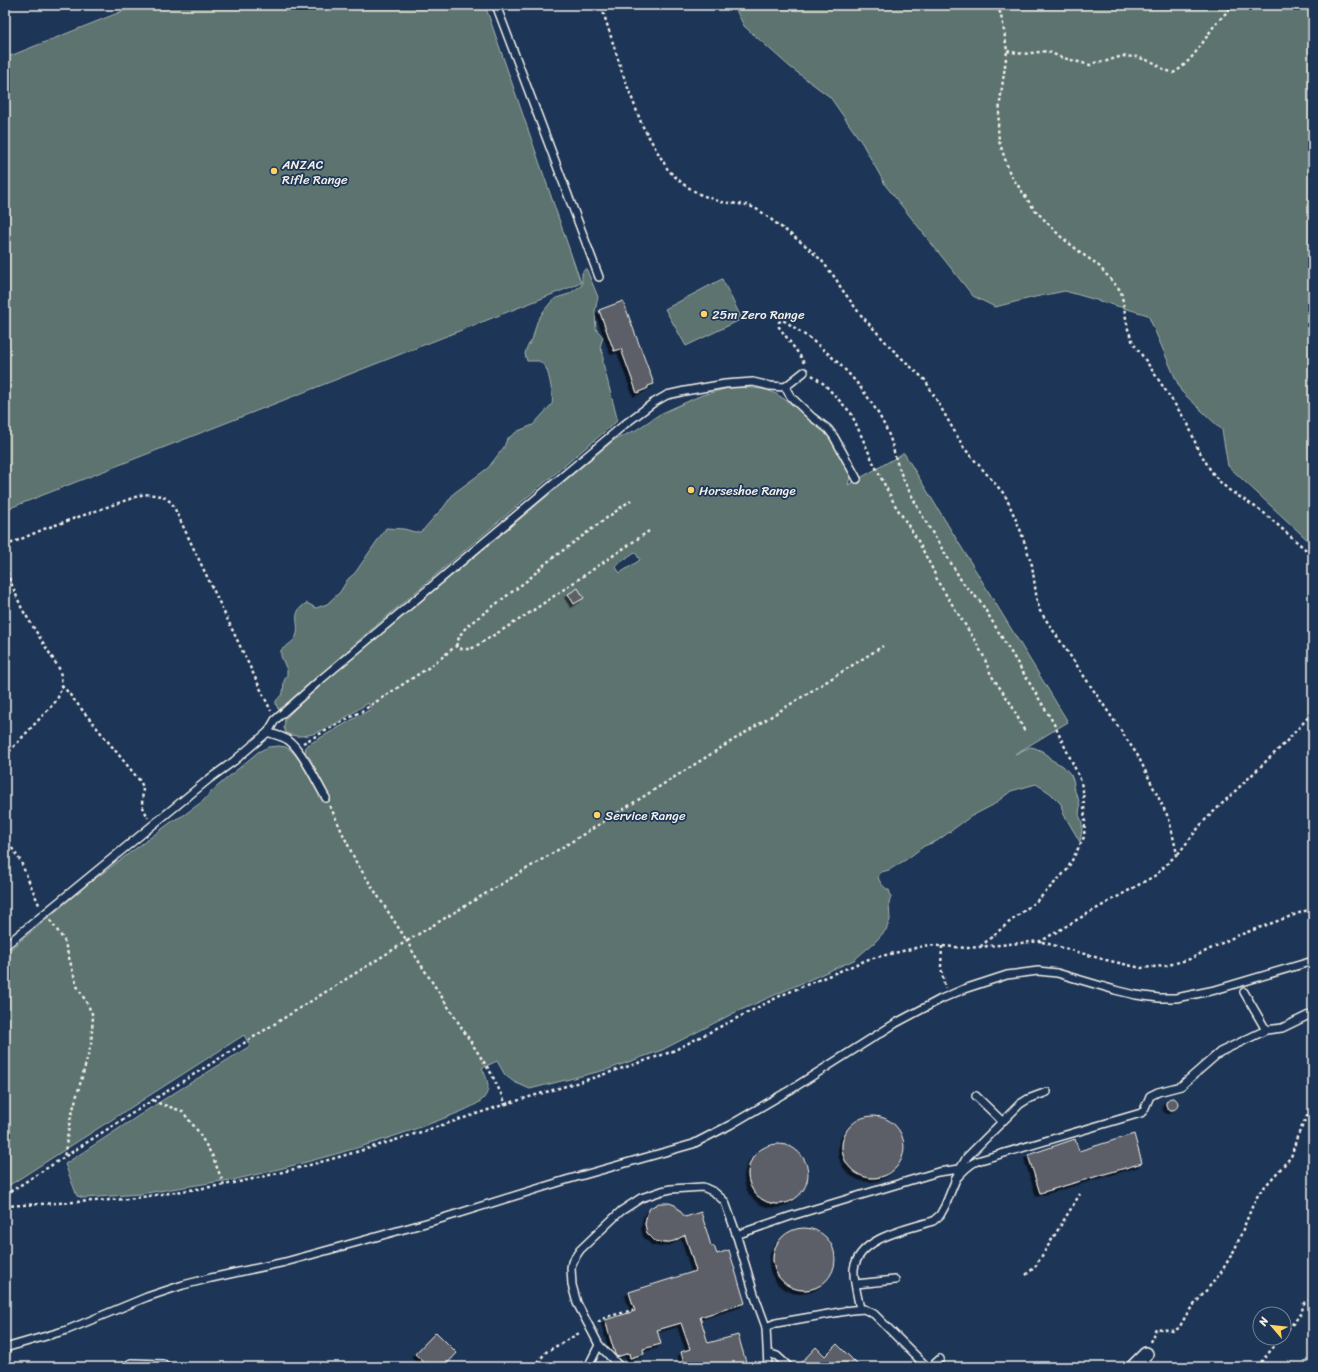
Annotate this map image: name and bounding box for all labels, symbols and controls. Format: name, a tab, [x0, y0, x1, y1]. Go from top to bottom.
place label: ANZAC Rifle Range	[281, 153, 348, 191]
marker: ANZAC Rifle Range	[269, 166, 279, 176]
place label: 25m Zero Range	[712, 303, 805, 326]
marker: 25m Zero Range	[699, 309, 709, 319]
place label: Horseshoe Range	[699, 479, 796, 502]
marker: Horseshoe Range	[686, 485, 696, 495]
place label: Service Range	[605, 804, 686, 827]
marker: Service Range	[592, 810, 602, 820]
north arrow	[1252, 1306, 1292, 1346]
text: N	[1253, 1313, 1274, 1330]

